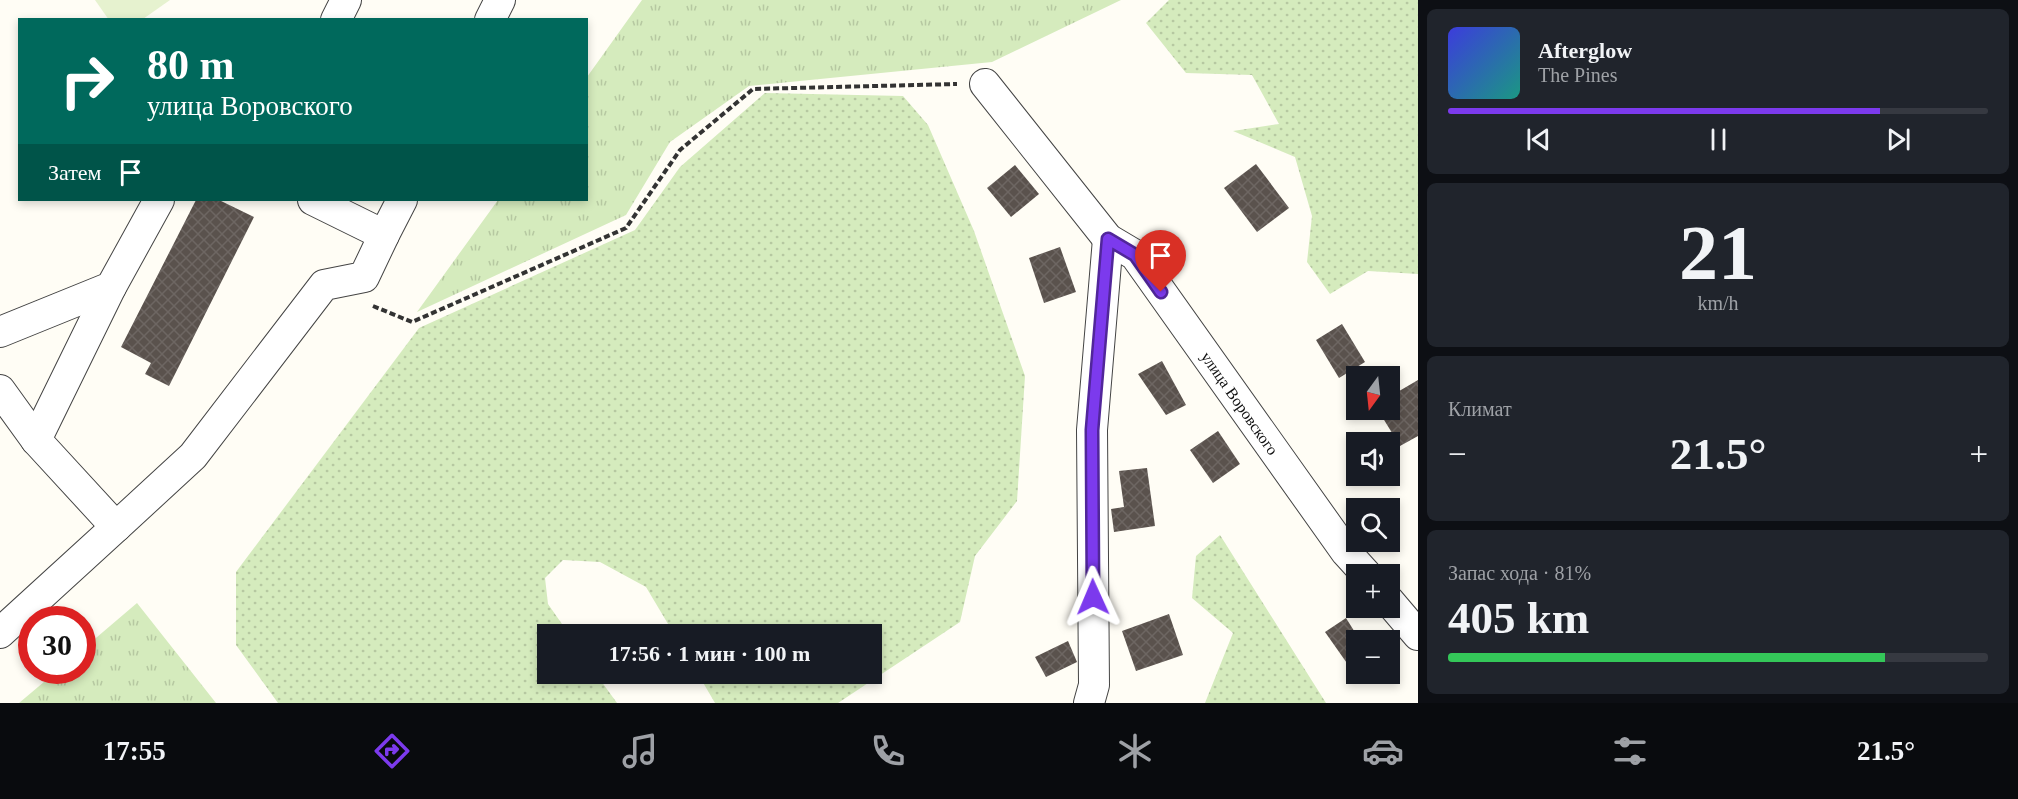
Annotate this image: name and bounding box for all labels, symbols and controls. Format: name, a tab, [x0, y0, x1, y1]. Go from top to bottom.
text: Afterglow	[1538, 38, 1632, 63]
icon: right	[48, 42, 126, 120]
text: 80 m	[147, 42, 235, 88]
text: The Pines	[1538, 64, 1617, 86]
text: улица Воровского	[147, 91, 353, 121]
icon: previous	[1522, 123, 1555, 156]
icon: pause	[1702, 123, 1735, 156]
icon: next	[1882, 123, 1915, 156]
icon: arrive	[114, 156, 147, 189]
text: Затем	[48, 160, 102, 185]
text: 21	[1679, 209, 1757, 296]
pin	[1135, 230, 1186, 292]
icon: arrive	[1144, 239, 1177, 272]
text: km/h	[1697, 292, 1739, 314]
street label: улица Воровского	[1197, 348, 1282, 459]
north arrow	[1346, 366, 1400, 420]
map controls	[1346, 366, 1400, 684]
text: Климат	[1448, 398, 1512, 420]
text: 21.5°	[1670, 429, 1766, 479]
button: sound	[1346, 432, 1400, 486]
text: −	[1448, 436, 1467, 472]
text: +	[1969, 436, 1988, 472]
button: search	[1346, 498, 1400, 552]
text: Запас хода · 81%	[1448, 562, 1591, 584]
button: +	[1346, 564, 1400, 618]
position arrow	[1061, 565, 1125, 629]
text: 405 km	[1448, 593, 1589, 643]
speed limit sign: 30	[18, 606, 96, 684]
button: −	[1346, 630, 1400, 684]
text: 17:56 · 1 мин · 100 m	[609, 641, 810, 666]
icon: directions	[371, 730, 413, 772]
icon: music	[619, 730, 661, 772]
icon: phone	[867, 730, 909, 772]
icon: climate	[1114, 730, 1156, 772]
icon: car	[1362, 730, 1404, 772]
icon: filters	[1609, 730, 1651, 772]
text: 17:55	[103, 736, 166, 766]
text: 21.5°	[1857, 736, 1915, 766]

